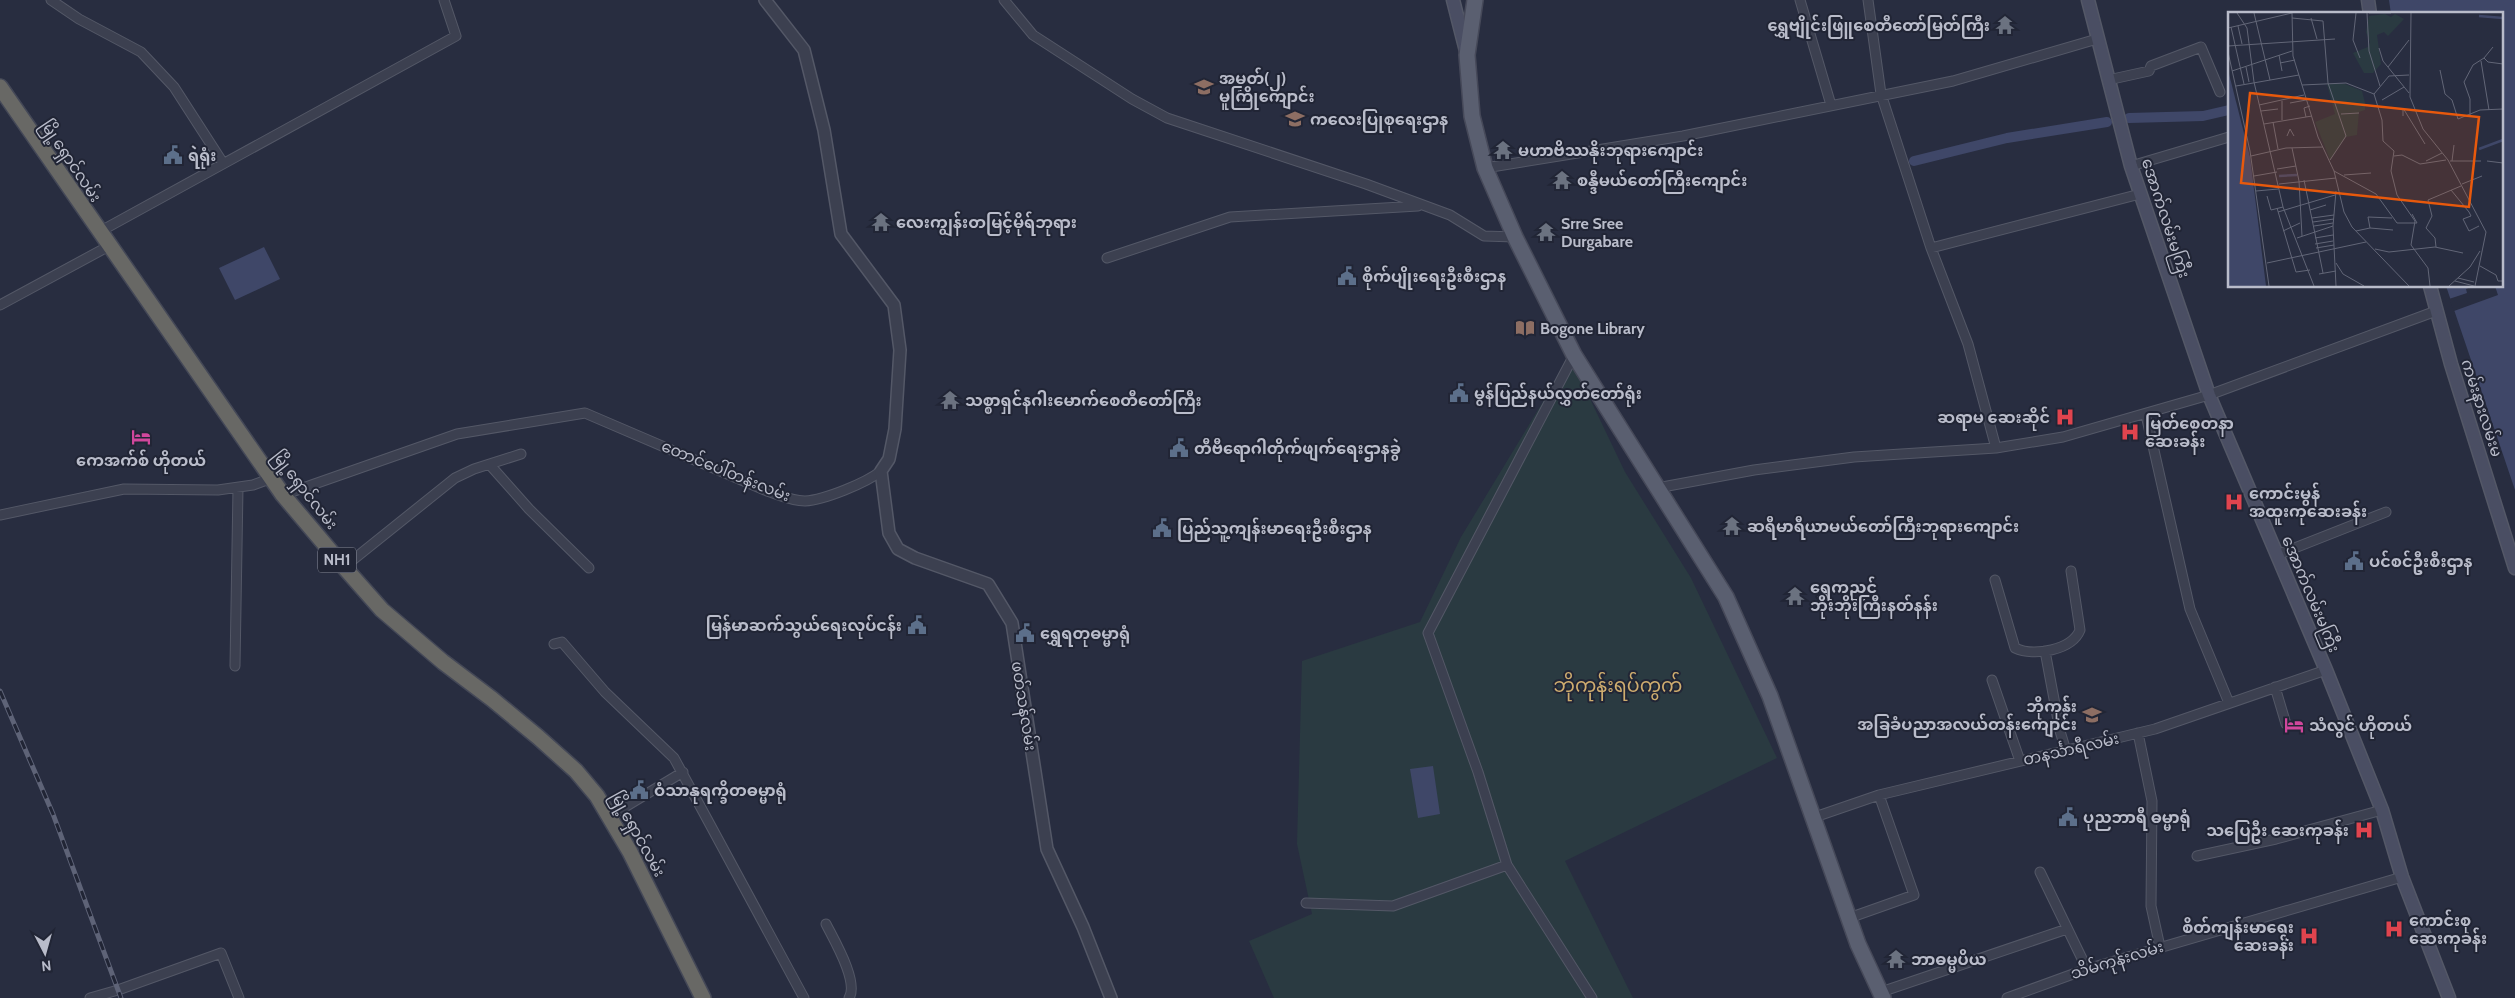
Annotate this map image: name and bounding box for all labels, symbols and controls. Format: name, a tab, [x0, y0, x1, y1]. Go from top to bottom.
inset map	[2228, 12, 2502, 288]
place label: ရွှေဗျိုင်းဖြူစေတီတော်မြတ်ကြီး	[1767, 14, 1990, 39]
temple icon: ရွှေဗျိုင်းဖြူစေတီတော်မြတ်ကြီး	[1994, 14, 2016, 36]
place label: အမှတ်(၂) မူကြိုကျောင်း	[1219, 67, 1315, 110]
school or university icon: အမှတ်(၂) မူကြိုကျောင်း	[1193, 76, 1215, 98]
school or university icon: ကလေးပြုစုရေးဌာန	[1284, 108, 1306, 130]
place label: ကလေးပြုစုရေးဌာန	[1310, 109, 1448, 133]
street label: မြို့ရှောင်လမ်း	[32, 115, 107, 208]
temple icon: မဟာဗိဿနိုးဘုရားကျောင်း	[1492, 139, 1514, 161]
place label: မဟာဗိဿနိုးဘုရားကျောင်း	[1518, 139, 1703, 164]
public building icon: ရဲရုံး	[162, 144, 184, 166]
place label: ရဲရုံး	[188, 145, 216, 169]
street label: အောက်လမ်းမကြီး	[2134, 155, 2196, 281]
temple icon: စန္ဒီမယ်တော်ကြီးကျောင်း	[1551, 169, 1573, 191]
place label: စန္ဒီမယ်တော်ကြီးကျောင်း	[1577, 169, 1747, 194]
temple icon: လေးကျွန်းတမြင့်မိုရ်ဘုရား	[870, 211, 892, 233]
place label: လေးကျွန်းတမြင့်မိုရ်ဘုရား	[896, 211, 1077, 237]
place label: Srre Sree Durgabare	[1561, 214, 1633, 251]
temple icon: Srre Sree Durgabare	[1535, 221, 1557, 243]
public building icon: စိုက်ပျိုးရေးဦးစီးဌာန	[1336, 265, 1358, 287]
place label: စိုက်ပျိုးရေးဦးစီးဌာန	[1362, 265, 1506, 290]
library icon: Bogone Library	[1514, 317, 1536, 339]
place label: Bogone Library	[1540, 319, 1645, 338]
street label: ကမ်းနားလမ်းမ	[2453, 356, 2509, 460]
public building icon: မွန်ပြည်နယ်လွှတ်တော်ရုံး	[1448, 382, 1470, 404]
place label: မွန်ပြည်နယ်လွှတ်တော်ရုံး	[1474, 382, 1642, 407]
temple icon: သစ္စာရှင်နဂါးမောက်စေတီတော်ကြီး	[939, 389, 961, 411]
place label: သစ္စာရှင်နဂါးမောက်စေတီတော်ကြီး	[965, 389, 1202, 414]
place label: ဆရာမ ဆေးဆိုင်	[1937, 406, 2050, 431]
hospital icon: ဆရာမ ဆေးဆိုင်	[2054, 406, 2076, 428]
place label: မြတ်စေတနာ ဆေးခန်း	[2145, 412, 2234, 455]
hospital icon: မြတ်စေတနာ ဆေးခန်း	[2119, 421, 2141, 443]
hotel icon: ကေအက်စ် ဟိုတယ်	[130, 426, 152, 448]
street label: တောင်ပေါ်တန်းလမ်း	[657, 435, 794, 509]
public building icon: တီဗီရောဂါတိုက်ဖျက်ရေးဌာနခွဲ	[1168, 437, 1190, 459]
place label: တီဗီရောဂါတိုက်ဖျက်ရေးဌာနခွဲ	[1194, 437, 1401, 462]
street label: မြို့ရှောင်လမ်း	[264, 446, 343, 536]
place label: ကေအက်စ် ဟိုတယ်	[76, 449, 206, 474]
place label: ကောင်းမွန် အထူးကုဆေးခန်း	[2249, 482, 2367, 525]
hospital icon: ကောင်းမွန် အထူးကုဆေးခန်း	[2223, 491, 2245, 513]
temple icon: ဆရီမာရီယာမယ်တော်ကြီးဘုရားကျောင်း	[1721, 515, 1743, 537]
place label: ဆရီမာရီယာမယ်တော်ကြီးဘုရားကျောင်း	[1747, 515, 2019, 540]
public building icon: ပြည်သူ့ကျန်းမာရေးဦးစီးဌာန	[1151, 517, 1173, 539]
place label: ပြည်သူ့ကျန်းမာရေးဦးစီးဌာန	[1177, 517, 1372, 542]
street label: အောက်လမ်းမကြီး	[2274, 532, 2346, 657]
road number: NH1	[318, 548, 356, 572]
public building icon: ပင်စင်ဦးစီးဌာန	[2343, 550, 2365, 572]
place label: ပင်စင်ဦးစီးဌာန	[2369, 550, 2473, 575]
place label: ရွှေကညင် ဘိုးဘိုးကြီးနတ်နန်း	[1810, 576, 1938, 619]
temple icon: ရွှေကညင် ဘိုးဘိုးကြီးနတ်နန်း	[1784, 585, 1806, 607]
place label: မြန်မာဆက်သွယ်ရေးလုပ်ငန်း	[706, 614, 902, 639]
public building icon: မြန်မာဆက်သွယ်ရေးလုပ်ငန်း	[906, 614, 928, 636]
public building icon: ရွှေရတုဓမ္မာရုံ	[1014, 622, 1036, 644]
place label: ရွှေရတုဓမ္မာရုံ	[1040, 624, 1130, 647]
street label: ဖတ်သန်လမ်း	[1004, 660, 1042, 753]
district label: ဘိုကုန်းရပ်ကွက်	[1554, 671, 1682, 702]
place label: ဘိုကုန်း အခြခံပညာအလယ်တန်းကျောင်း	[1857, 695, 2077, 738]
school or university icon: ဘိုကုန်း အခြခံပညာအလယ်တန်းကျောင်း	[2081, 704, 2103, 726]
hotel icon: သံလွင် ဟိုတယ်	[2283, 714, 2305, 736]
place label: သံလွင် ဟိုတယ်	[2309, 714, 2412, 739]
street label: တနင်္သာရီလမ်း	[2021, 727, 2122, 773]
public building icon: ဝံသာနုရက္ခိတဓမ္မာရုံ	[628, 779, 650, 801]
place label: ဝံသာနုရက္ခိတဓမ္မာရုံ	[654, 780, 787, 804]
street label: မြို့ရှောင်လမ်း	[602, 787, 671, 882]
public building icon: ပုညဘာရီ ဓမ္မာရုံ	[2057, 806, 2079, 828]
place label: ပုညဘာရီ ဓမ္မာရုံ	[2083, 806, 2191, 831]
place label: သပြေဦး ဆေးကုခန်း	[2206, 819, 2349, 844]
hospital icon: သပြေဦး ဆေးကုခန်း	[2353, 819, 2375, 841]
place label: ကောင်းစု ဆေးကုခန်း	[2409, 909, 2487, 952]
place label: စိတ်ကျန်းမာရေး ဆေးခန်း	[2182, 916, 2294, 959]
hospital icon: ကောင်းစု ဆေးကုခန်း	[2383, 918, 2405, 940]
hospital icon: စိတ်ကျန်းမာရေး ဆေးခန်း	[2298, 925, 2320, 947]
north arrow	[20, 928, 70, 978]
street label: သိမ်ကုန်းလမ်း	[2068, 935, 2167, 988]
temple icon: ဘာဓမ္မပိယ	[1885, 948, 1907, 970]
place label: ဘာဓမ္မပိယ	[1911, 949, 1987, 973]
text: N	[40, 956, 52, 975]

